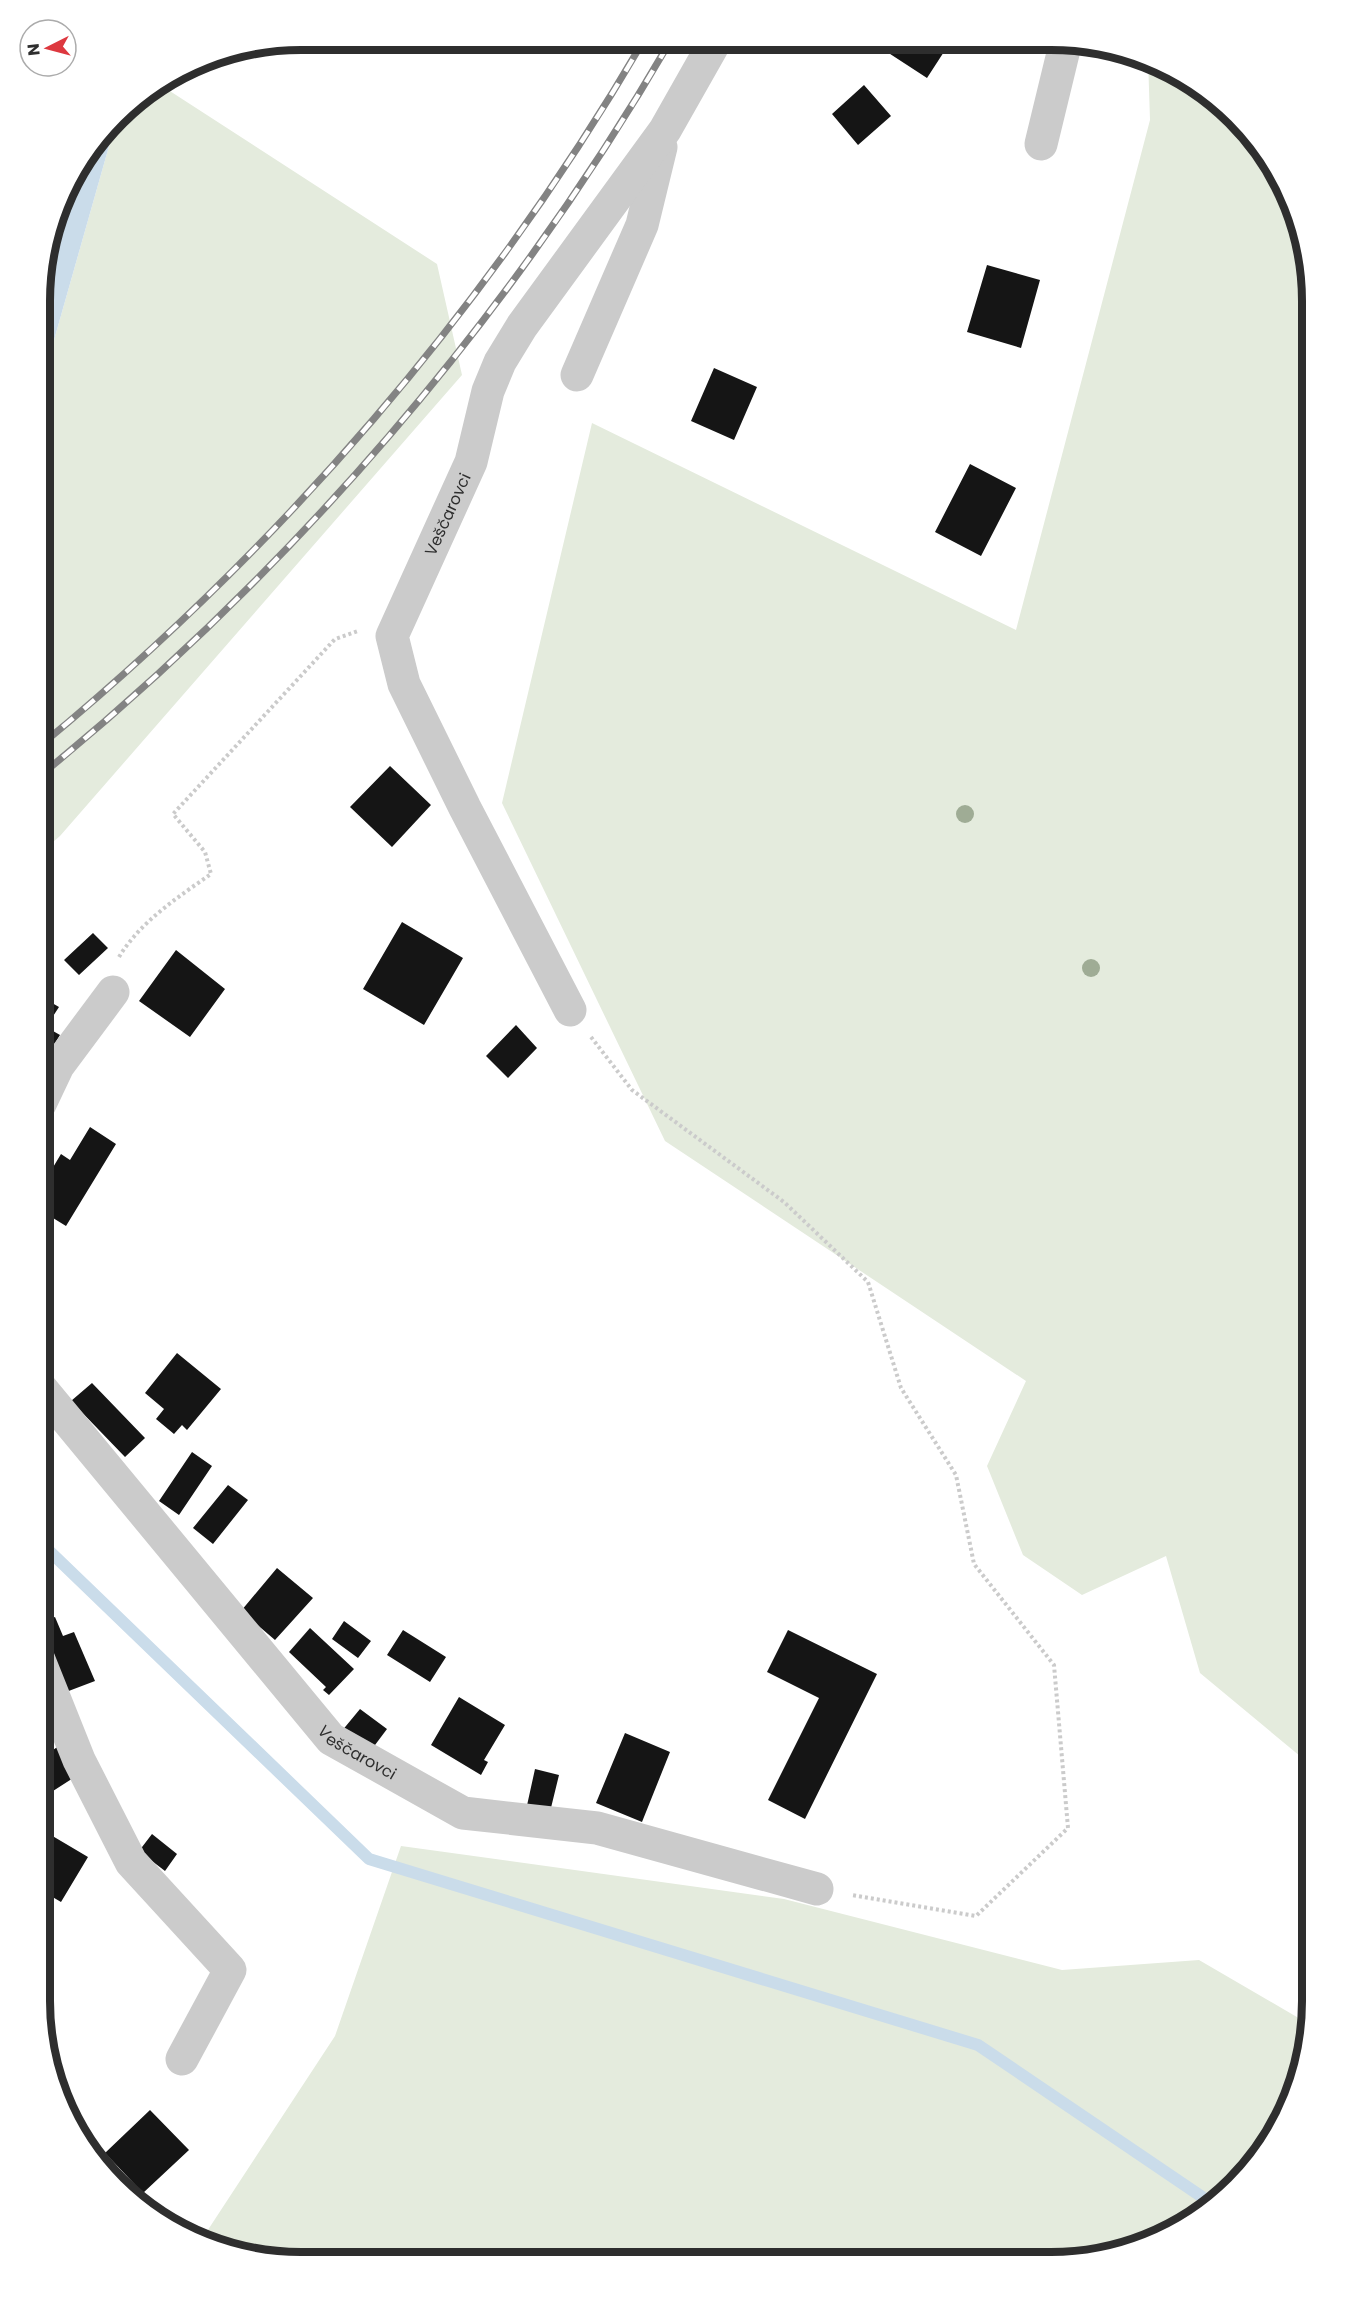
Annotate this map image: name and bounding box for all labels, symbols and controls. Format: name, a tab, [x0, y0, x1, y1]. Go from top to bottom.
north arrow	[18, 18, 78, 78]
text: N	[22, 42, 46, 57]
street label: Veščarovci	[419, 469, 476, 560]
street label: Veščarovci	[312, 1720, 401, 1785]

